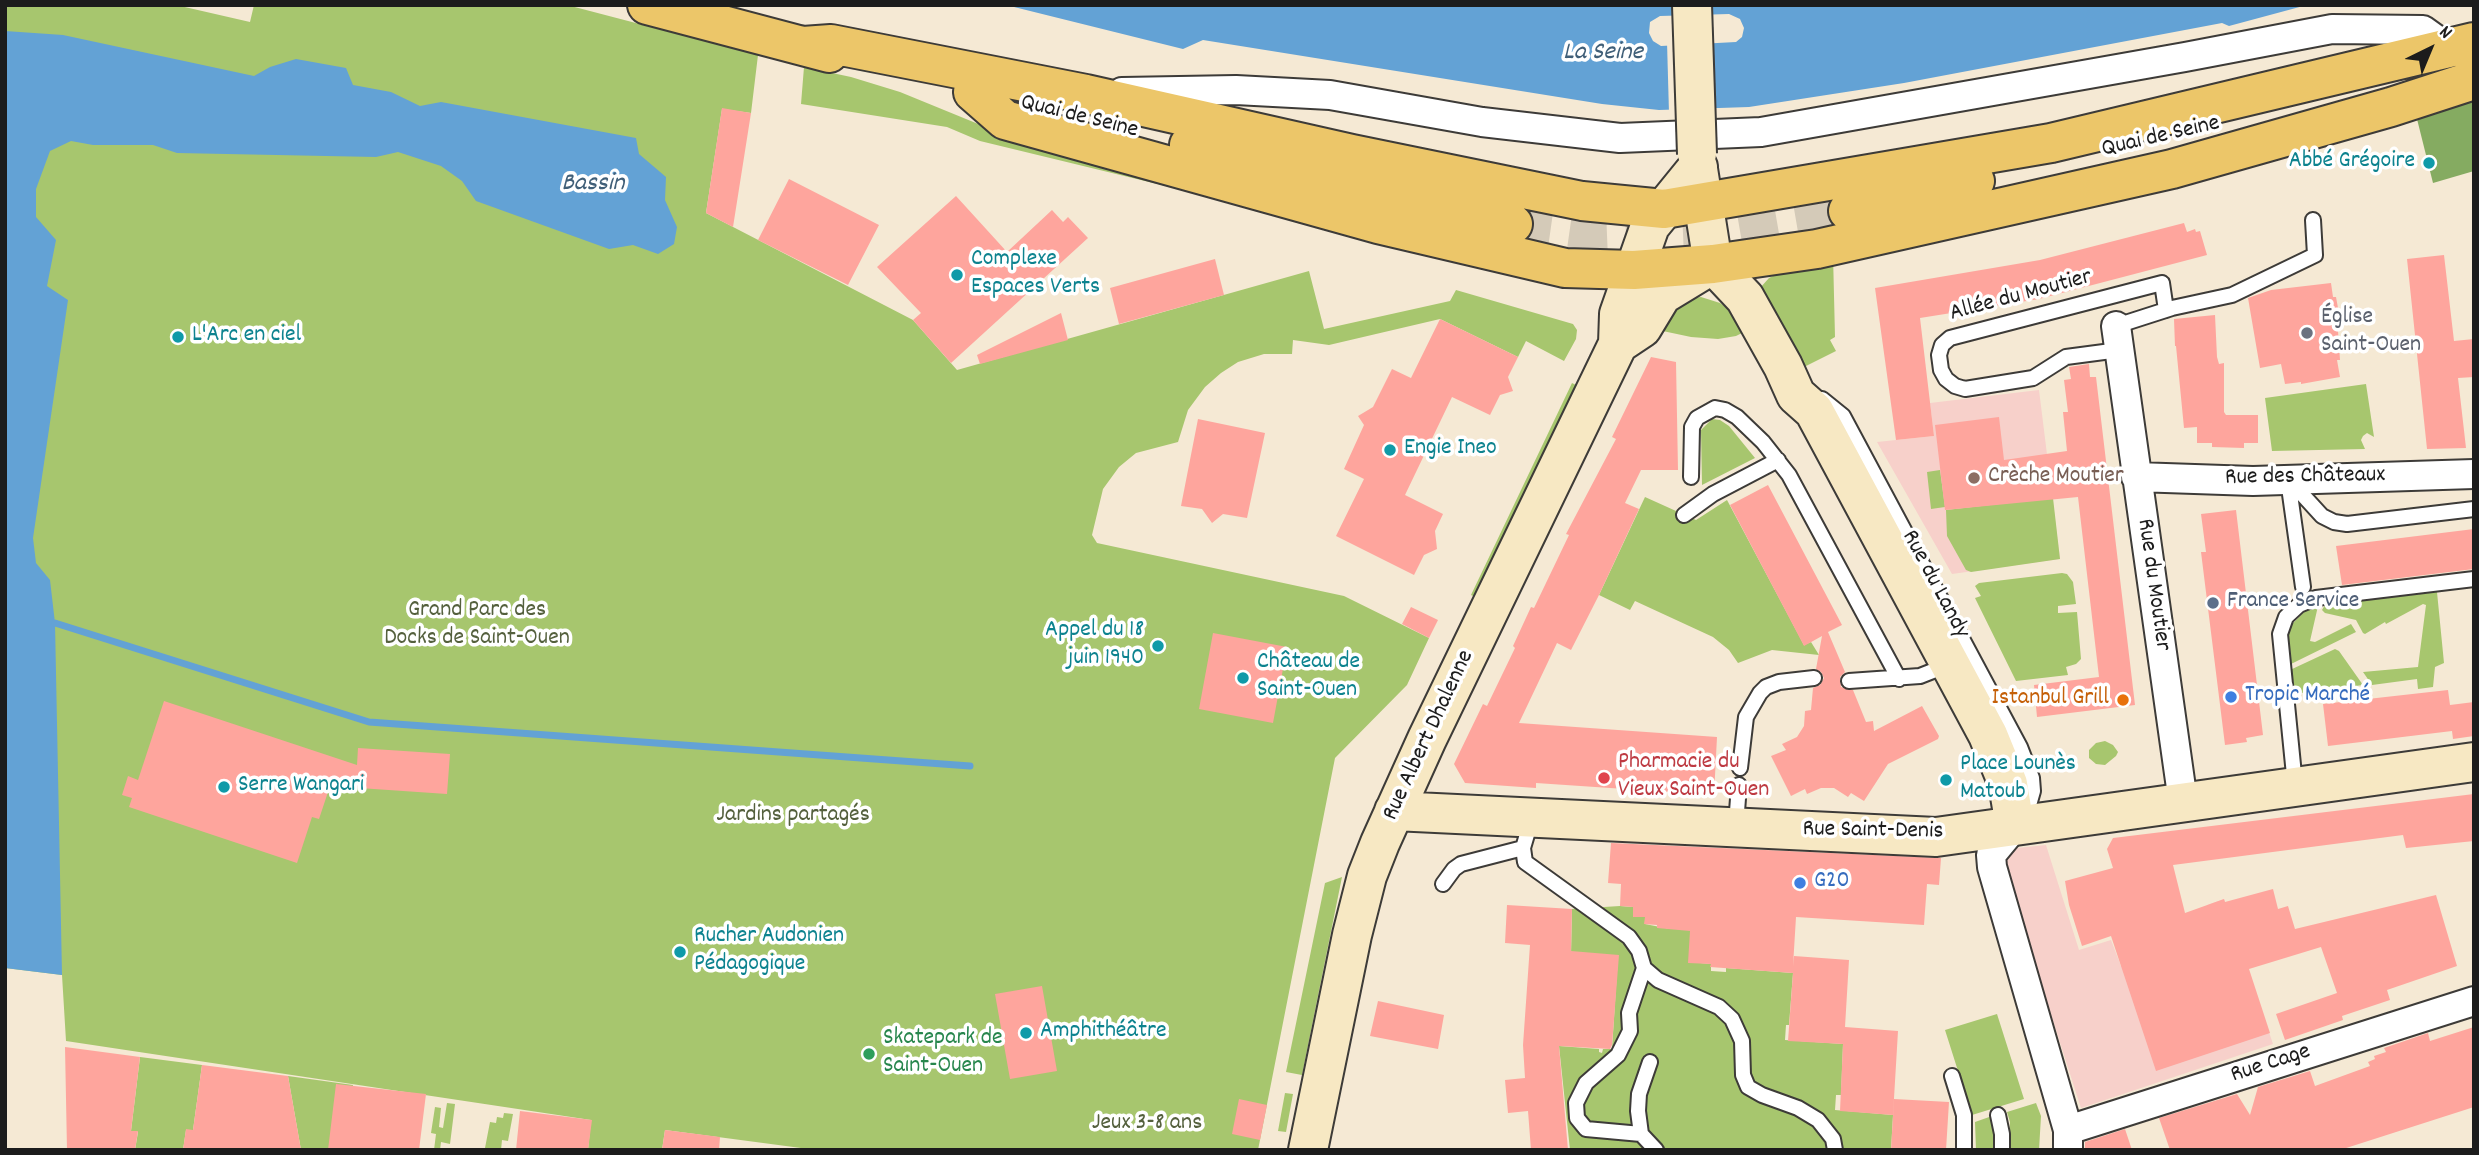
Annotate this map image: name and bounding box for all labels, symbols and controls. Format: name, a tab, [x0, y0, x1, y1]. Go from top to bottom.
north arrow	[2395, 14, 2465, 84]
text: N	[2432, 20, 2457, 46]
water label: La Seine	[1563, 38, 1643, 70]
street label: Quai de Seine	[1017, 90, 1141, 146]
street label: Quai de Seine	[2099, 110, 2223, 166]
place label: Abbé Grégoire	[2289, 149, 2415, 177]
marker: Abbé Grégoire	[2421, 155, 2437, 171]
water label: Bassin	[561, 169, 625, 201]
place label: Complexe Espaces Verts	[971, 247, 1100, 303]
street label: Allée du Moutier	[1947, 264, 2095, 330]
marker: Complexe Espaces Verts	[949, 267, 965, 283]
place label: Église Saint-Ouen	[2321, 305, 2421, 361]
place label: L'Arc en ciel	[192, 323, 301, 351]
marker: Église Saint-Ouen	[2299, 325, 2315, 341]
marker: L'Arc en ciel	[170, 329, 186, 345]
place label: Engie Ineo	[1404, 436, 1497, 464]
marker: Engie Ineo	[1382, 442, 1398, 458]
street label: Rue des Châteaux	[2225, 462, 2385, 494]
place label: Crèche Moutier	[1988, 464, 2124, 492]
marker: Crèche Moutier	[1966, 470, 1982, 486]
street label: Rue du Moutier	[2128, 517, 2176, 653]
street label: Rue du Landy	[1894, 526, 1974, 644]
place label: France Service	[2227, 589, 2359, 617]
marker: France Service	[2205, 595, 2221, 611]
park label: Grand Parc des Docks de Saint-Ouen	[384, 598, 570, 654]
place label: Appel du 18 juin 1940	[1045, 618, 1144, 674]
marker: Appel du 18 juin 1940	[1150, 638, 1166, 654]
street label: Rue Albert Dhalenne	[1378, 646, 1482, 826]
place label: Château de Saint-Ouen	[1257, 650, 1360, 706]
marker: Château de Saint-Ouen	[1235, 670, 1251, 686]
place label: Tropic Marché	[2245, 683, 2370, 711]
place label: Istanbul Grill	[1991, 686, 2109, 714]
marker: Tropic Marché	[2223, 689, 2239, 705]
marker: Istanbul Grill	[2115, 692, 2131, 708]
place label: Pharmacie du Vieux Saint-Ouen	[1618, 750, 1769, 806]
place label: Place Lounès Matoub	[1960, 752, 2076, 808]
marker: Pharmacie du Vieux Saint-Ouen	[1596, 770, 1612, 786]
marker: Place Lounès Matoub	[1938, 772, 1954, 788]
place label: Serre Wangari	[238, 773, 364, 801]
marker: Serre Wangari	[216, 779, 232, 795]
park label: Jardins partagés	[716, 803, 870, 831]
street label: Rue Saint-Denis	[1802, 816, 1944, 848]
place label: G20	[1814, 869, 1850, 897]
marker: G20	[1792, 875, 1808, 891]
place label: Rucher Audonien Pédagogique	[694, 924, 844, 980]
marker: Rucher Audonien Pédagogique	[672, 944, 688, 960]
place label: Amphithéâtre	[1040, 1019, 1167, 1047]
marker: Amphithéâtre	[1018, 1025, 1034, 1041]
place label: Skatepark de Saint-Ouen	[883, 1026, 1002, 1082]
street label: Rue Cage	[2227, 1039, 2315, 1091]
marker: Skatepark de Saint-Ouen	[861, 1046, 877, 1062]
park label: Jeux 3-8 ans	[1092, 1111, 1202, 1139]

